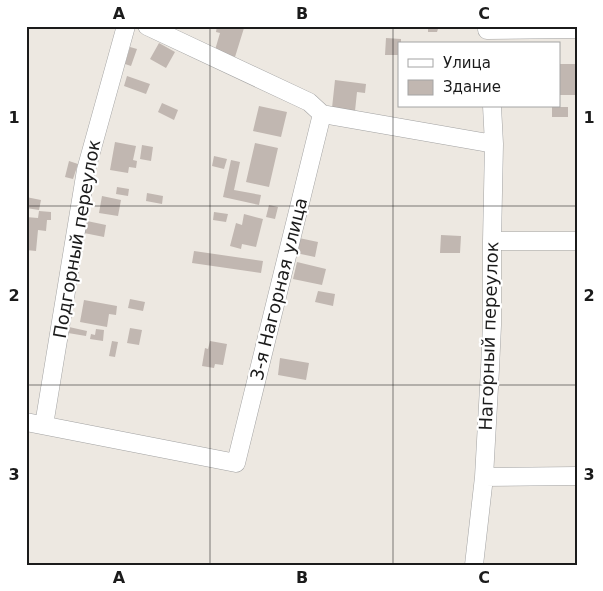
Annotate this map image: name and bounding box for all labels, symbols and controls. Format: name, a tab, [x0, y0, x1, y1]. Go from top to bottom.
text: A	[113, 4, 126, 23]
text: B	[296, 4, 308, 23]
text: C	[478, 4, 490, 23]
legend	[398, 42, 560, 108]
text: Улица	[443, 54, 491, 72]
text: Здание	[443, 78, 501, 96]
text: 1	[8, 108, 20, 127]
text: 1	[583, 108, 595, 127]
street label: Подгорный переулок	[49, 138, 104, 340]
street label: 3-я Нагорная улица	[246, 195, 311, 382]
street label: Нагорный переулок	[475, 241, 502, 431]
text: 2	[8, 286, 20, 305]
text: 2	[583, 286, 595, 305]
text: 3	[8, 465, 20, 484]
text: 3	[583, 465, 595, 484]
text: A	[113, 568, 126, 587]
text: B	[296, 568, 308, 587]
text: C	[478, 568, 490, 587]

